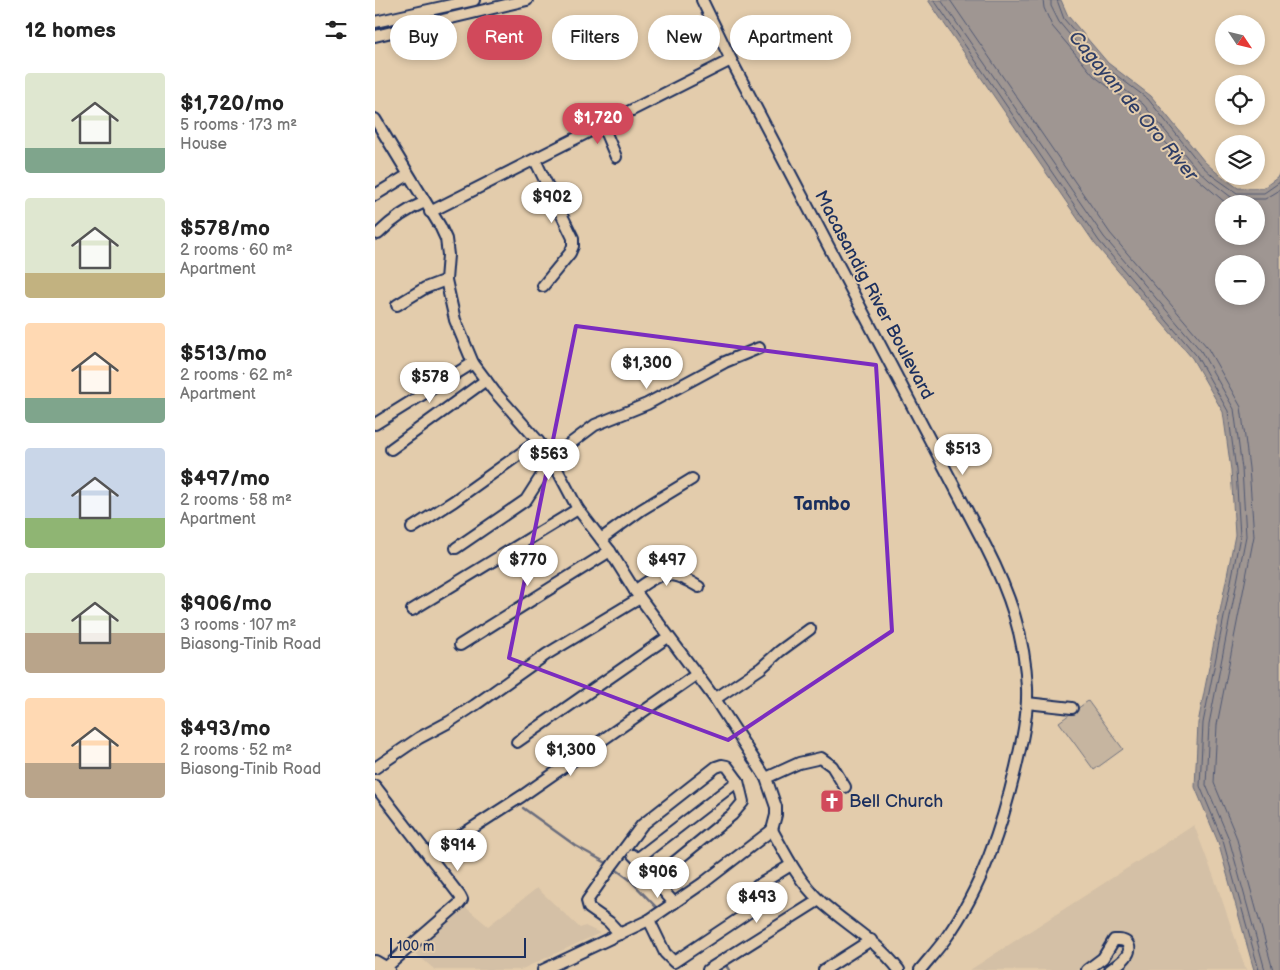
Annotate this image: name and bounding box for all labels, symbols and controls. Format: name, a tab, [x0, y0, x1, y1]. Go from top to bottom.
chip: Buy	[390, 15, 457, 60]
chip: Rent	[467, 15, 542, 60]
chip: Filters	[552, 15, 638, 60]
chip: New	[648, 15, 720, 60]
chip: Apartment	[730, 15, 851, 60]
north arrow	[1215, 15, 1265, 65]
map controls	[1215, 15, 1265, 305]
icon: filters	[322, 16, 350, 44]
text: 12 homes	[25, 18, 116, 43]
water label: Cagayan de Oro River	[1063, 26, 1203, 187]
button: locate	[1215, 75, 1265, 125]
text: $1,720/mo	[180, 91, 284, 116]
icon: home	[65, 93, 125, 153]
pin: $1,720	[557, 102, 639, 145]
text: $1,720	[574, 109, 622, 128]
text: 5 rooms · 173 m²	[180, 116, 297, 135]
text: House	[180, 135, 227, 154]
button: layers	[1215, 135, 1265, 185]
pin: $902	[522, 182, 582, 224]
street label: Macasandig River Boulevard	[810, 187, 938, 403]
text: $902	[532, 188, 572, 207]
button: +	[1215, 195, 1265, 245]
text: $578/mo	[180, 216, 270, 241]
icon: home	[65, 218, 125, 278]
text: 2 rooms · 60 m²	[180, 241, 293, 260]
button: −	[1215, 255, 1265, 305]
text: Apartment	[180, 260, 256, 279]
text: $513/mo	[180, 341, 267, 366]
icon: home	[65, 343, 125, 403]
pin: $1,300	[606, 348, 688, 390]
text: $1,300	[622, 354, 672, 373]
pin: $578	[400, 362, 460, 404]
text: 2 rooms · 62 m²	[180, 366, 293, 385]
text: $578	[411, 368, 449, 387]
text: Apartment	[180, 385, 256, 404]
pin: $513	[933, 434, 993, 476]
pin: $563	[519, 438, 579, 481]
text: $513	[945, 440, 981, 459]
text: $563	[530, 445, 568, 464]
text: $497/mo	[180, 466, 270, 491]
icon: home	[65, 468, 125, 528]
text: 2 rooms · 58 m²	[180, 491, 292, 510]
district label: Tambo	[793, 493, 851, 516]
text: Apartment	[180, 510, 256, 529]
pin: $770	[498, 544, 558, 587]
pin: $497	[637, 544, 697, 587]
text: $770	[509, 551, 547, 570]
text: $497	[648, 551, 686, 570]
text: $906/mo	[180, 591, 272, 616]
icon: home	[65, 593, 125, 653]
text: 3 rooms · 107 m²	[180, 616, 296, 635]
text: Biasong-Tinib Road	[180, 635, 321, 654]
text: $493/mo	[180, 716, 271, 741]
icon: home	[65, 718, 125, 778]
pin: $1,300	[530, 734, 612, 777]
text: 2 rooms · 52 m²	[180, 741, 292, 760]
text: $1,300	[546, 741, 596, 760]
text: Biasong-Tinib Road	[180, 760, 321, 779]
church icon: Bell Church	[819, 788, 845, 814]
place label: Bell Church	[849, 791, 943, 812]
pin: $914	[428, 830, 488, 872]
text: $914	[440, 836, 476, 855]
pin: $906	[628, 856, 688, 899]
text: $906	[638, 863, 678, 882]
pin: $493	[727, 882, 787, 924]
text: $493	[738, 888, 776, 907]
scale bar	[390, 935, 526, 958]
text: 100 m	[397, 938, 434, 955]

